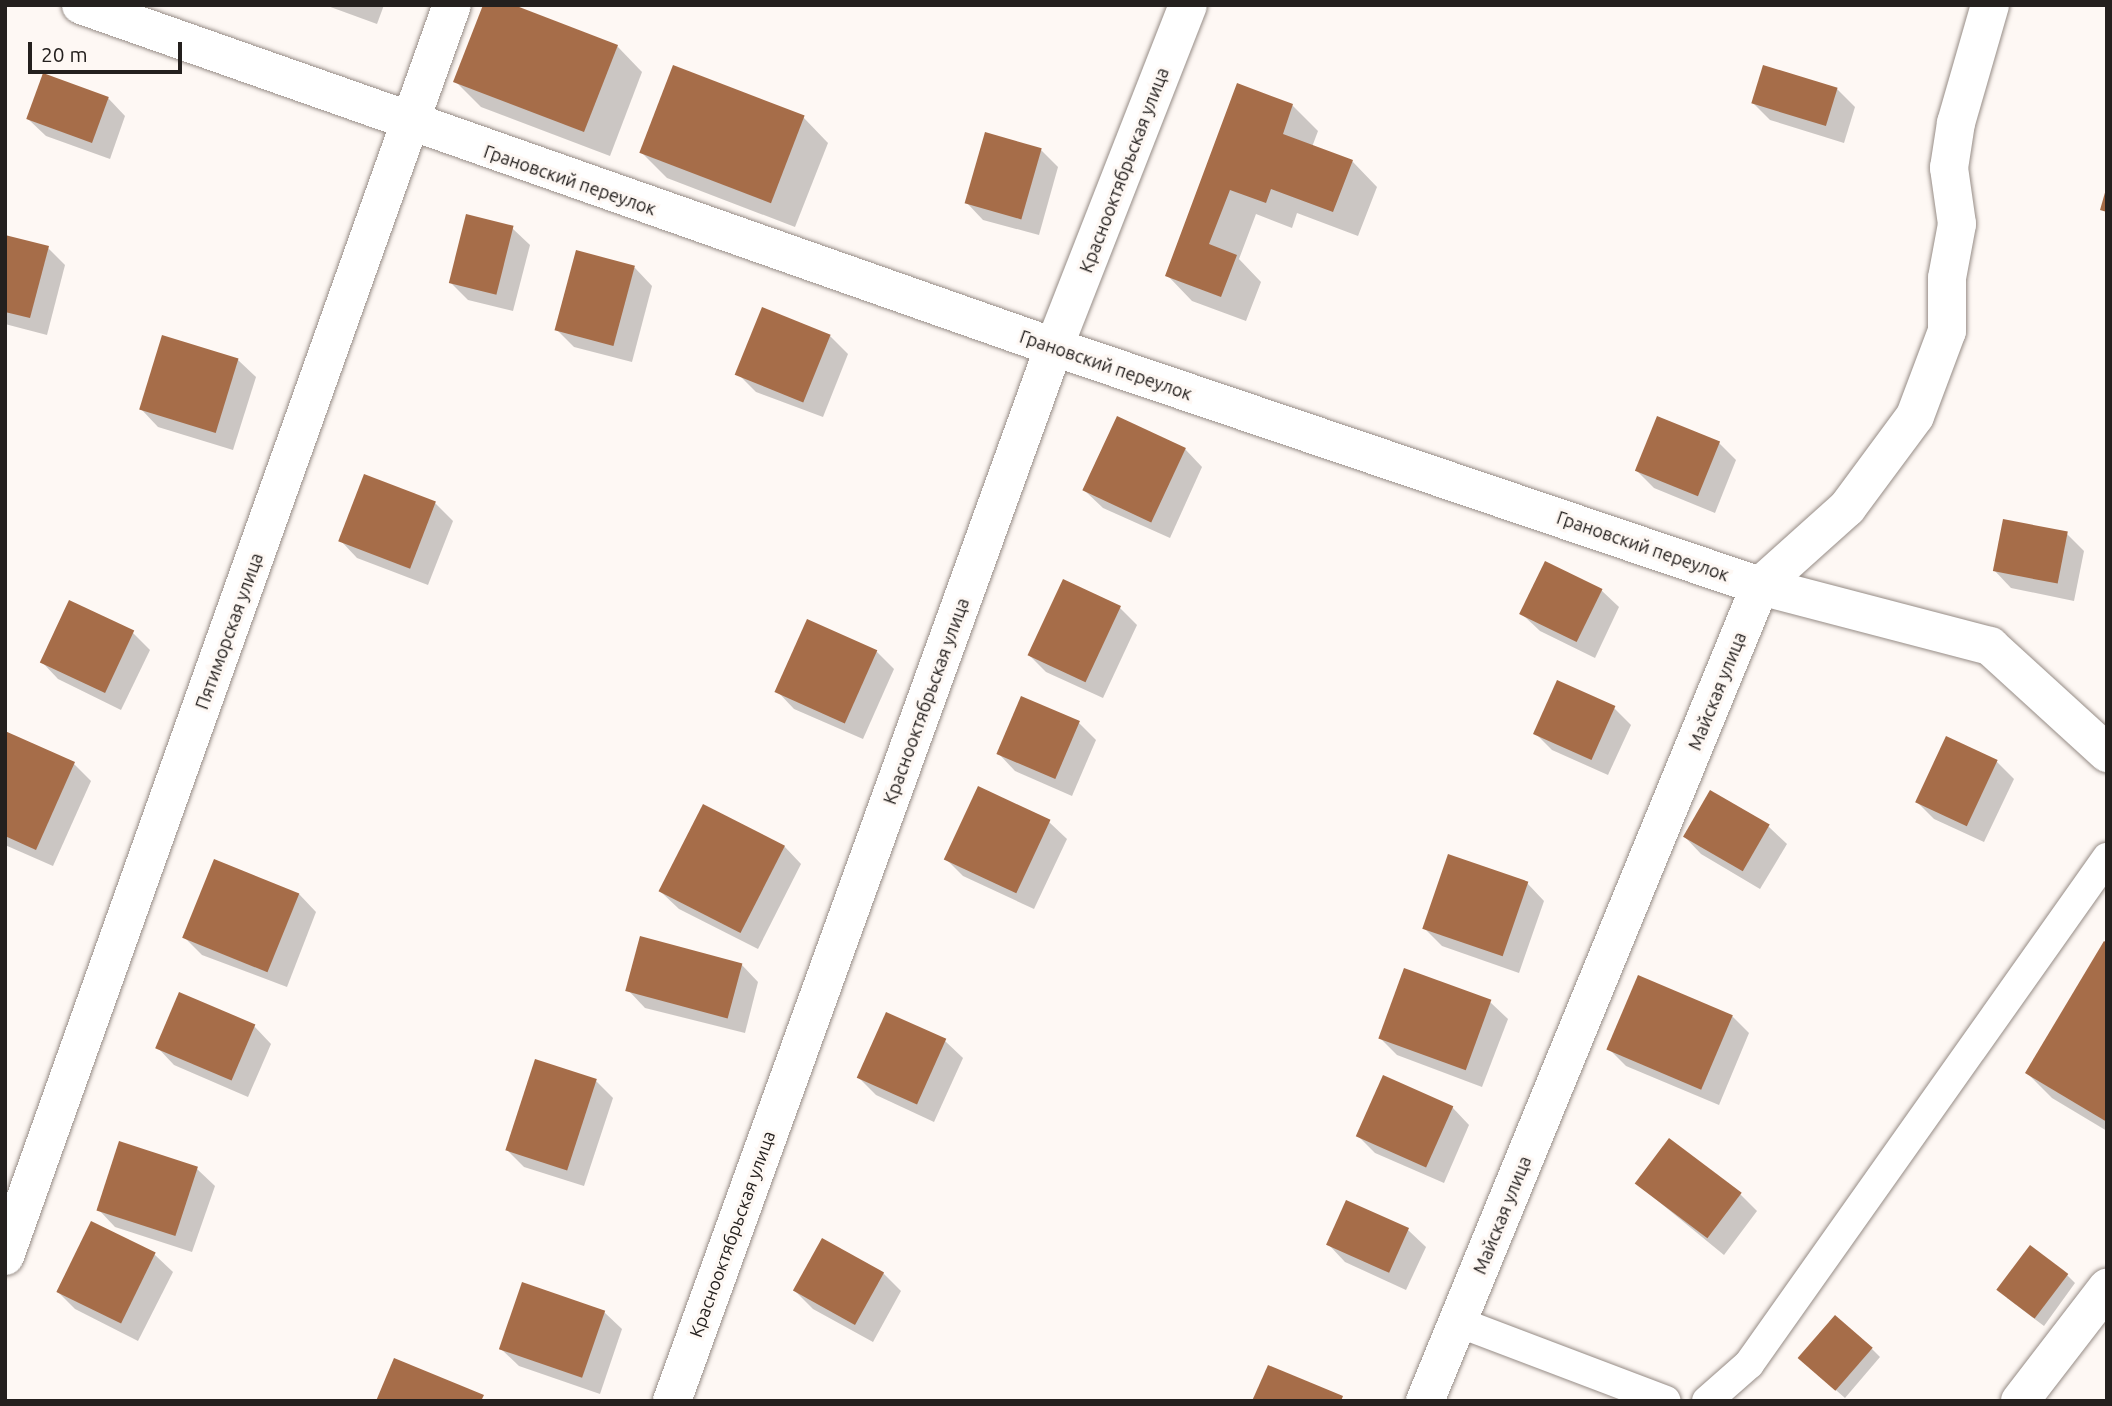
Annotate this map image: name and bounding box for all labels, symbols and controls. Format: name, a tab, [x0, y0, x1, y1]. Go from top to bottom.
scale bar	[32, 28, 186, 72]
text: 20 m	[41, 42, 88, 66]
street label: Краснооктябрьская улица	[1075, 64, 1173, 276]
street label: Грановский переулок	[481, 140, 659, 220]
street label: Грановский переулок	[1017, 325, 1195, 405]
street label: Грановский переулок	[1554, 506, 1732, 586]
street label: Пятиморская улица	[191, 550, 267, 712]
street label: Краснооктябрьская улица	[879, 595, 973, 807]
street label: Майская улица	[1683, 629, 1751, 753]
street label: Краснооктябрьская улица	[685, 1128, 779, 1340]
street label: Майская улица	[1468, 1153, 1536, 1277]

